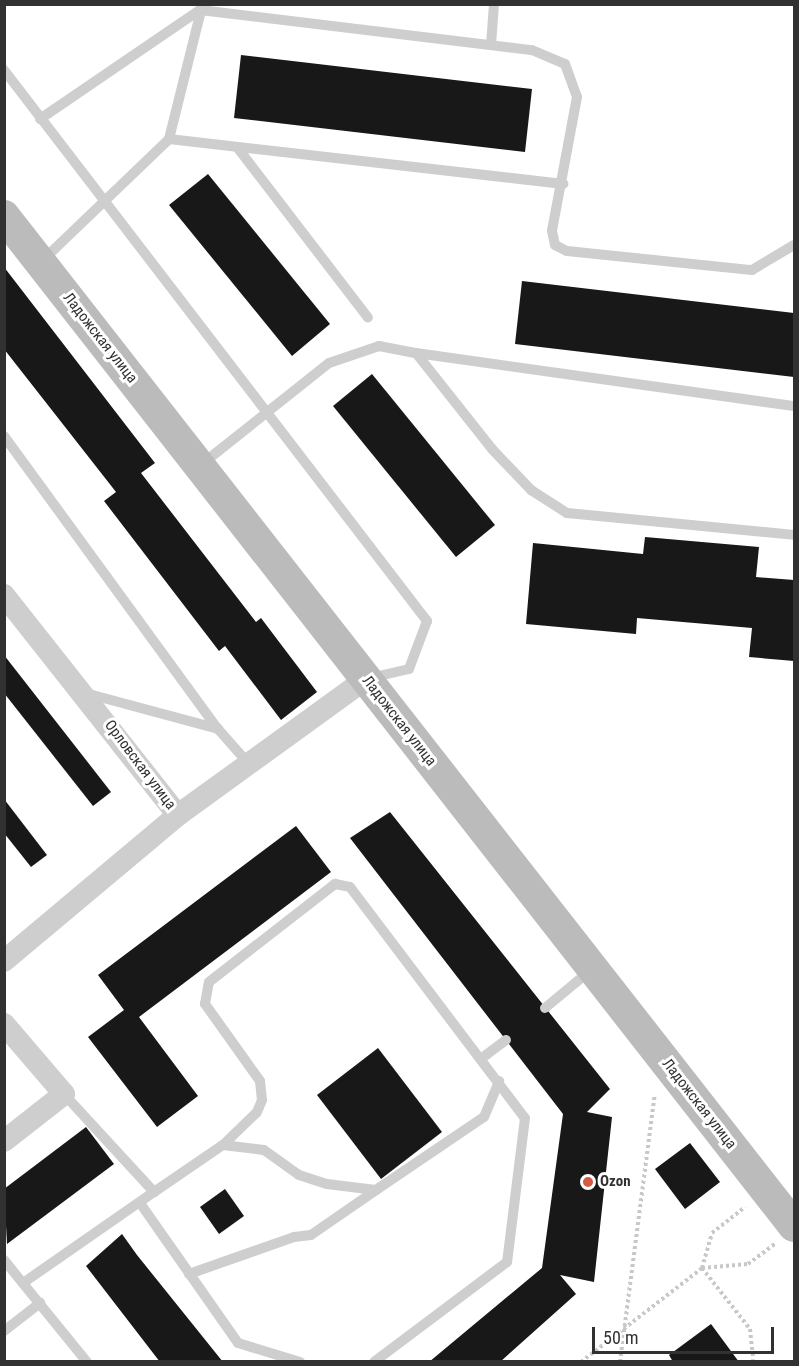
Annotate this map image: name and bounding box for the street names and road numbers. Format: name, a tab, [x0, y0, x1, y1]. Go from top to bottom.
street label: Ладожская улица	[59, 289, 141, 387]
street label: Ладожская улица	[358, 672, 440, 770]
street label: Орловская улица	[101, 717, 179, 813]
street label: Ладожская улица	[658, 1055, 740, 1153]

